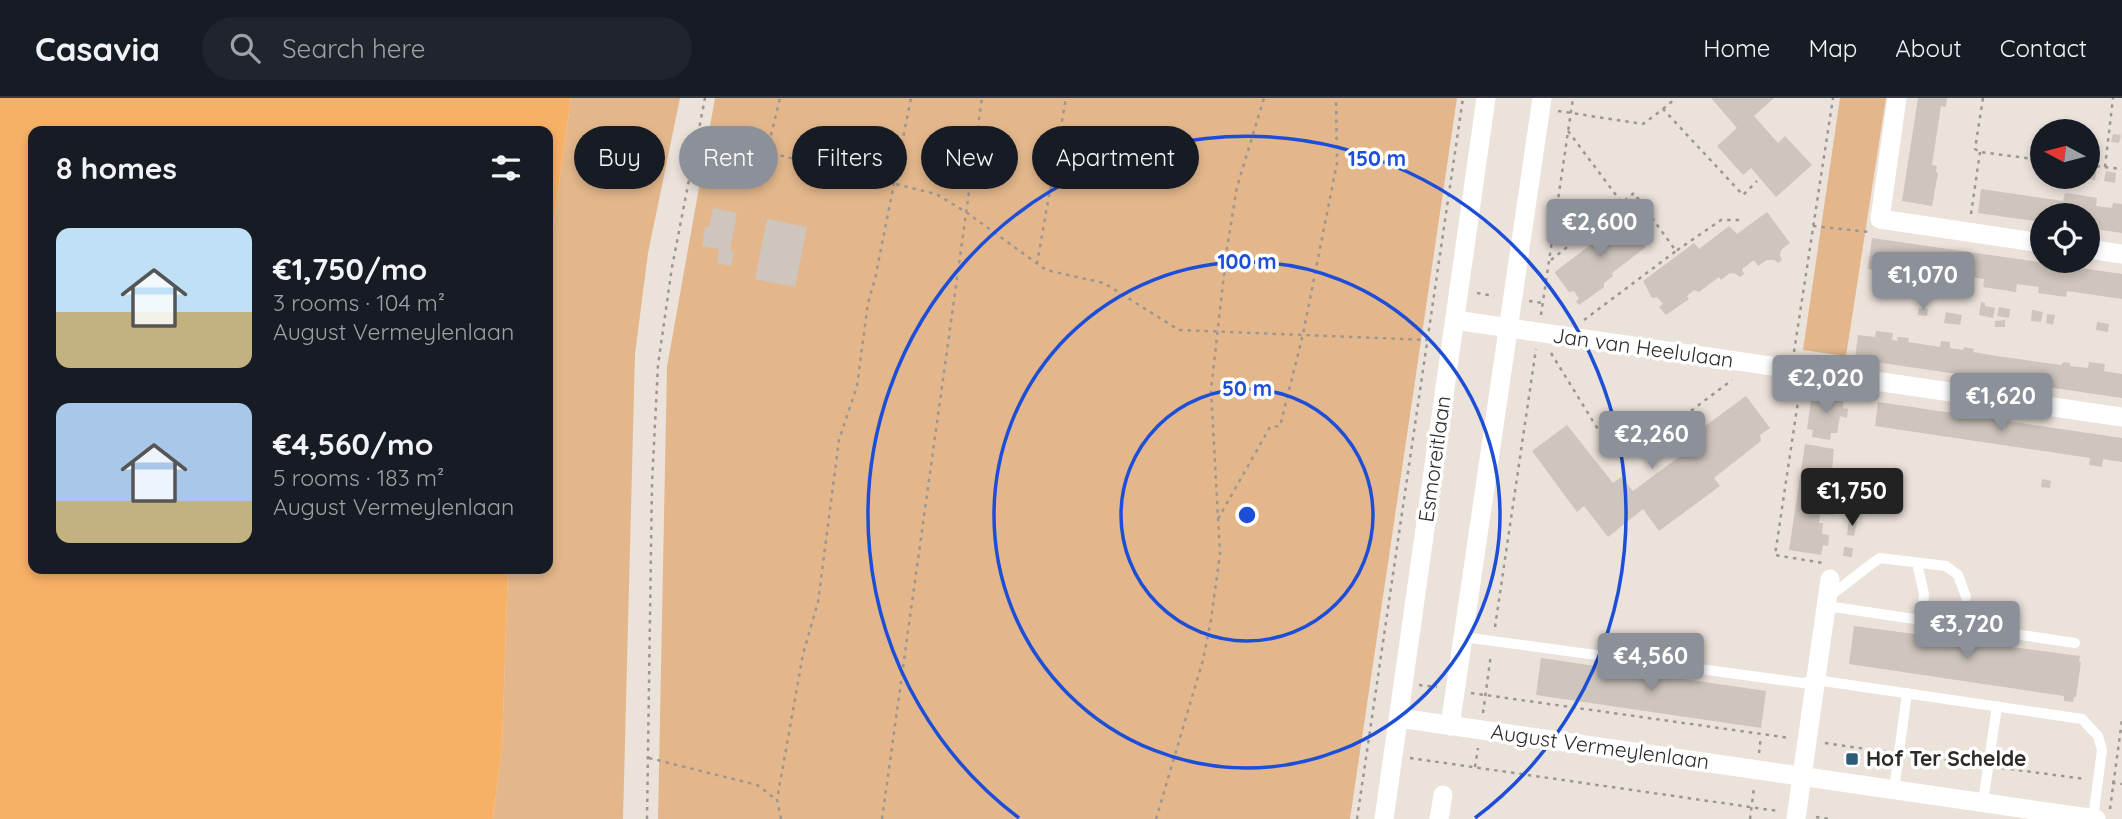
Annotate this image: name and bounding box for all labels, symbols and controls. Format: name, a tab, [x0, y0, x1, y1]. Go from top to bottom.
search box	[202, 17, 692, 80]
text: Casavia	[35, 28, 160, 69]
icon: search	[226, 29, 264, 67]
text: Search here	[282, 32, 426, 65]
text: Home	[1703, 33, 1770, 63]
text: Map	[1808, 33, 1857, 63]
text: About	[1895, 33, 1962, 63]
text: Contact	[2000, 33, 2087, 63]
north arrow	[2030, 119, 2100, 189]
map controls	[2030, 119, 2100, 273]
chip: Buy	[574, 126, 665, 189]
chip: Rent	[679, 126, 778, 189]
chip: Filters	[792, 126, 907, 189]
chip: New	[921, 126, 1018, 189]
chip: Apartment	[1032, 126, 1199, 189]
text: 150 m	[1348, 145, 1406, 171]
text: 8 homes	[56, 149, 177, 187]
icon: filters	[487, 149, 525, 187]
pin: €2,600	[1543, 200, 1657, 259]
button: locate	[2030, 203, 2100, 273]
text: €2,600	[1563, 207, 1637, 236]
text: 100 m	[1217, 248, 1277, 274]
text: €1,750/mo	[273, 250, 427, 288]
pin: €1,070	[1866, 252, 1980, 312]
icon: home	[112, 256, 196, 340]
text: €1,070	[1888, 260, 1958, 289]
text: 3 rooms · 104 m²	[273, 288, 445, 317]
text: August Vermeylenlaan	[273, 317, 514, 346]
street label: Jan van Heelulaan	[1551, 321, 1735, 373]
pin: €2,020	[1769, 356, 1883, 415]
text: €2,020	[1788, 363, 1864, 392]
pin: €1,620	[1944, 374, 2058, 433]
text: 50 m	[1222, 375, 1272, 401]
text: €1,620	[1966, 381, 2036, 410]
street label: Esmoreitlaan	[1412, 394, 1456, 524]
pin: €2,260	[1595, 412, 1709, 471]
text: €2,260	[1615, 419, 1689, 448]
text: €4,560/mo	[273, 425, 433, 463]
icon: home	[112, 431, 196, 515]
text: 5 rooms · 183 m²	[273, 463, 444, 492]
pin: €1,750	[1795, 468, 1909, 528]
text: €1,750	[1817, 476, 1887, 505]
text: August Vermeylenlaan	[273, 492, 514, 521]
centre of rings	[1235, 503, 1259, 527]
pin: €3,720	[1910, 602, 2024, 661]
text: €3,720	[1931, 609, 2003, 638]
pin: €4,560	[1594, 634, 1708, 693]
text: €4,560	[1614, 641, 1688, 670]
street label: August Vermeylenlaan	[1489, 718, 1711, 774]
place label: Hof Ter Schelde	[1866, 745, 2026, 771]
marker: Hof Ter Schelde	[1844, 751, 1860, 767]

